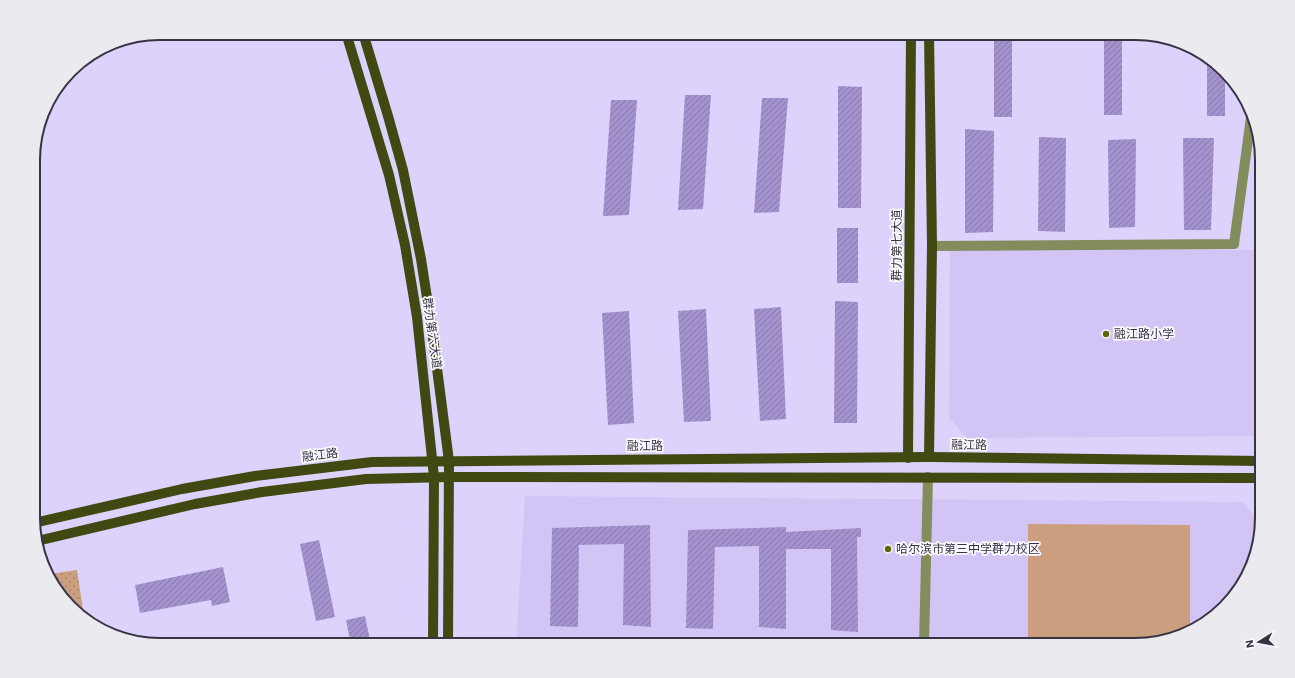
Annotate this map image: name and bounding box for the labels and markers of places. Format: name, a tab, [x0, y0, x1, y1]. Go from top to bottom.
place label: 融江路小学	[1114, 327, 1174, 341]
marker: 融江路小学	[1101, 329, 1111, 339]
place label: 哈尔滨市第三中学群力校区	[896, 542, 1040, 556]
marker: 哈尔滨市第三中学群力校区	[883, 544, 893, 554]

